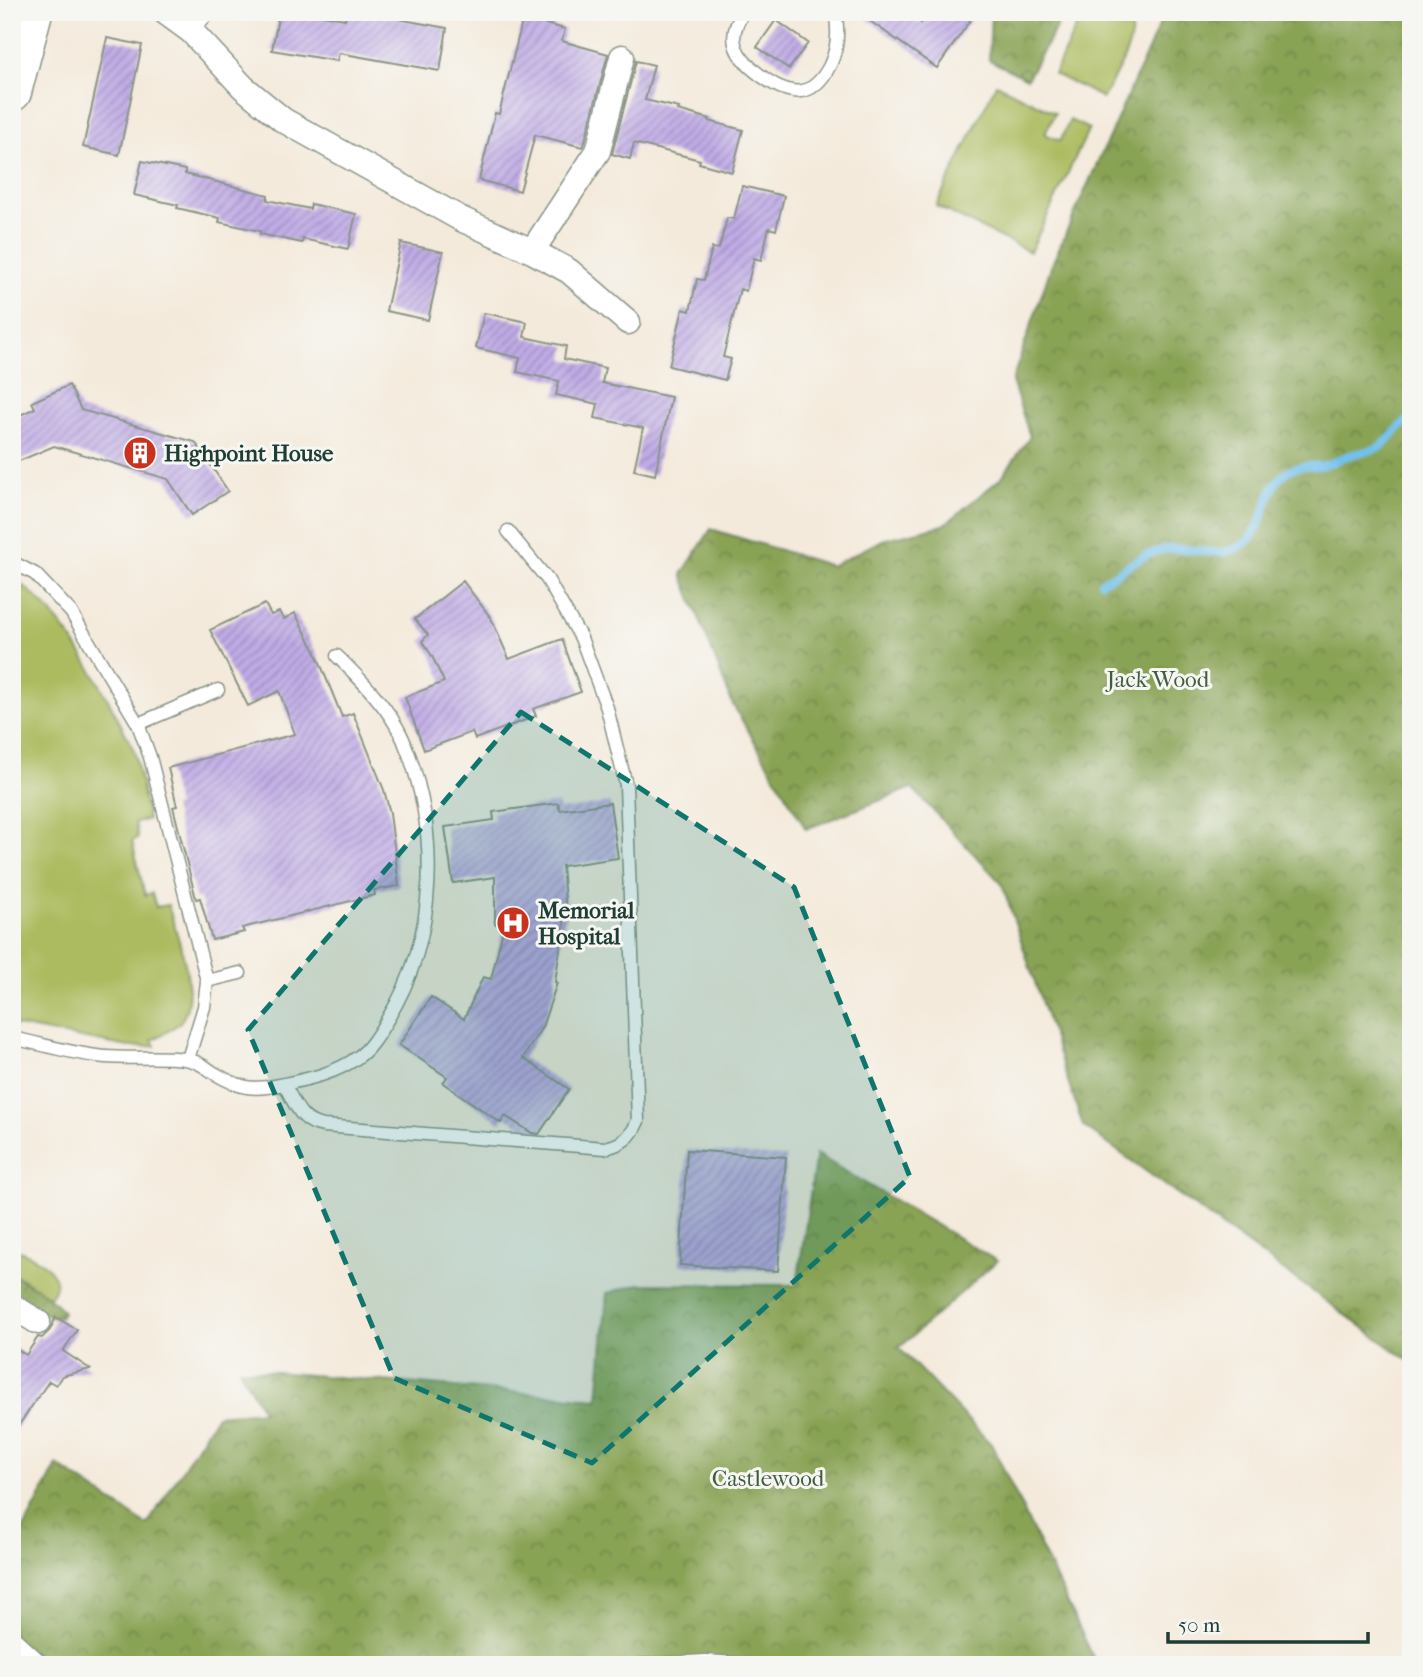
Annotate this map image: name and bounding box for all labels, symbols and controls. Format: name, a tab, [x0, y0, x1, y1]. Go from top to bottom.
building icon: Highpoint House	[121, 434, 159, 472]
place label: Highpoint House	[164, 440, 334, 467]
park label: Jack Wood	[1105, 666, 1210, 693]
place label: Memorial Hospital	[538, 897, 635, 950]
hospital icon: Memorial Hospital	[494, 904, 532, 942]
park label: Castlewood	[712, 1465, 825, 1492]
scale bar	[1168, 1600, 1367, 1644]
text: 50 m	[1178, 1613, 1221, 1637]

